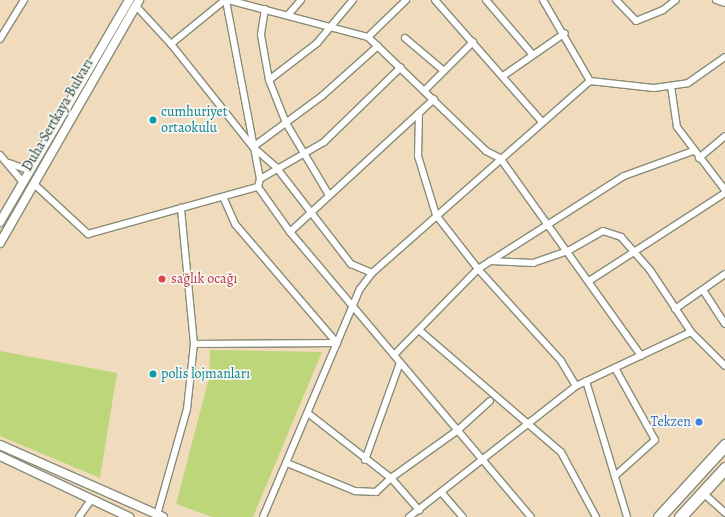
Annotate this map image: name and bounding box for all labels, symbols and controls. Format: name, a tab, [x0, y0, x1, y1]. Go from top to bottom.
street label: Duha Sertkaya Bulvarı	[19, 56, 97, 174]
place label: cumhuriyet ortaokulu	[161, 104, 227, 136]
marker: cumhuriyet ortaokulu	[148, 115, 158, 125]
place label: sağlık ocağı	[171, 271, 238, 287]
marker: sağlık ocağı	[156, 273, 168, 285]
place label: polis lojmanları	[161, 366, 250, 382]
marker: polis lojmanları	[148, 369, 158, 379]
place label: Tekzen	[651, 414, 691, 430]
marker: Tekzen	[694, 417, 704, 427]

